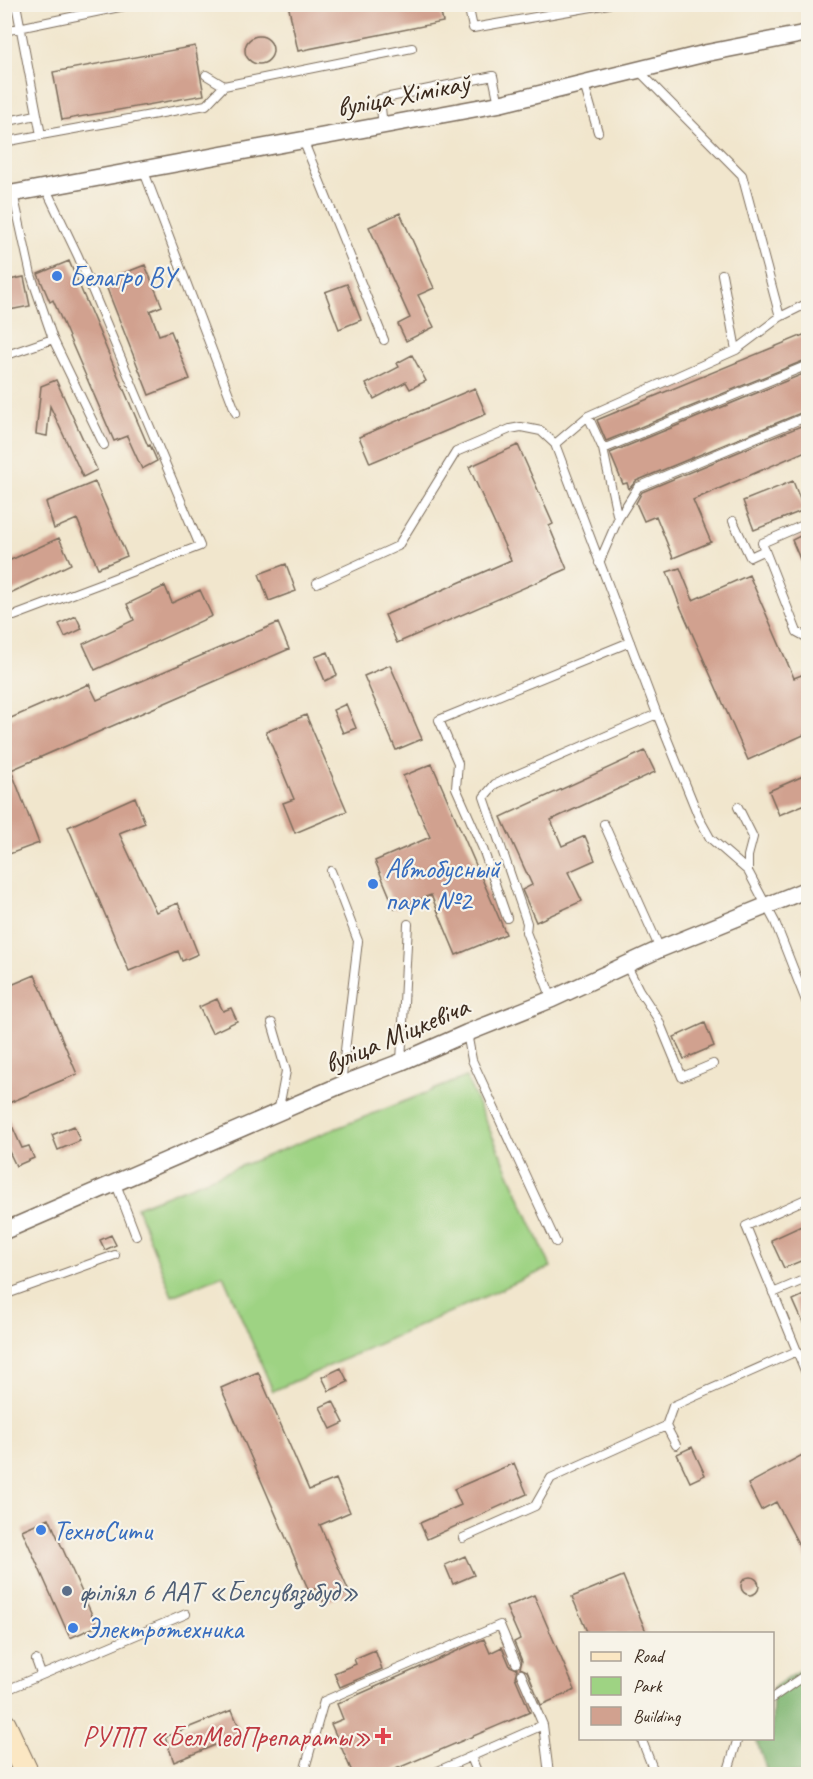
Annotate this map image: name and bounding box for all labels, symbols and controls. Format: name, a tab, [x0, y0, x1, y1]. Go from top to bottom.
street label: вуліца Хімікаў	[334, 64, 474, 125]
place label: Белагро BY	[69, 259, 179, 294]
marker: Белагро BY	[50, 269, 64, 283]
place label: Автобусный парк №2	[385, 851, 501, 918]
marker: Автобусный парк №2	[366, 877, 380, 891]
street label: вуліца Міцкевіча	[319, 988, 475, 1081]
place label: ТехноСити	[53, 1513, 154, 1548]
marker: ТехноСити	[34, 1523, 48, 1537]
place label: філіял 6 ААТ «Белсувязьбуд»	[79, 1574, 359, 1610]
marker: філіял 6 ААТ «Белсувязьбуд»	[60, 1584, 74, 1598]
place label: Электротехника	[85, 1611, 245, 1646]
marker: Электротехника	[66, 1621, 80, 1635]
legend	[579, 1632, 774, 1740]
text: Road	[633, 1645, 666, 1667]
text: Park	[633, 1675, 663, 1697]
text: Building	[633, 1705, 682, 1727]
place label: РУПП «БелМедПрепараты»	[82, 1719, 371, 1754]
marker: РУПП «БелМедПрепараты»	[376, 1729, 390, 1743]

